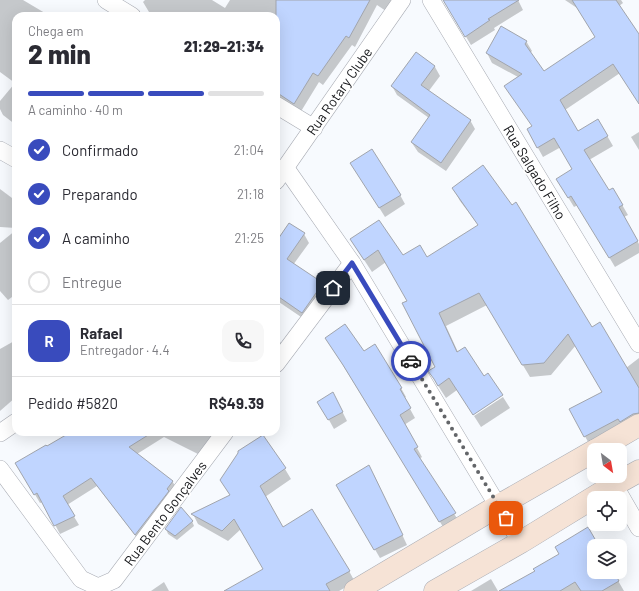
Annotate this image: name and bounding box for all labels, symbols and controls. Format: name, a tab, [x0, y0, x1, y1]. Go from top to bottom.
text: Chega em	[28, 23, 84, 39]
text: 21:29–21:34	[184, 37, 264, 55]
text: 2 min	[28, 38, 91, 69]
street label: Rua Rotary Clube	[302, 44, 376, 138]
text: A caminho · 40 m	[28, 102, 123, 118]
street label: Rua Salgado Filho	[500, 122, 570, 222]
icon: check	[28, 139, 50, 161]
text: Confirmado	[62, 141, 138, 159]
text: 21:04	[234, 142, 264, 158]
icon: check	[28, 183, 50, 205]
text: Preparando	[62, 185, 138, 203]
text: 21:18	[237, 186, 264, 202]
icon: check	[28, 227, 50, 249]
text: A caminho	[62, 229, 130, 247]
text: 21:25	[235, 230, 264, 246]
pin	[316, 271, 350, 305]
text: Entregue	[62, 273, 122, 291]
icon: home	[322, 277, 344, 299]
button: phone	[222, 320, 264, 362]
text: Rafael	[80, 324, 122, 342]
text: R	[44, 332, 54, 350]
courier	[391, 341, 431, 381]
text: Entregador · 4.4	[80, 342, 170, 358]
icon: car	[400, 350, 422, 372]
text: Pedido #5820	[28, 394, 118, 412]
text: R$49.39	[209, 394, 264, 412]
north arrow	[587, 443, 627, 483]
map controls	[587, 443, 627, 579]
street label: Rua Bento Gonçalves	[120, 457, 210, 569]
button: locate	[587, 491, 627, 531]
pin	[489, 501, 523, 535]
icon: bag	[495, 507, 517, 529]
button: layers	[587, 539, 627, 579]

